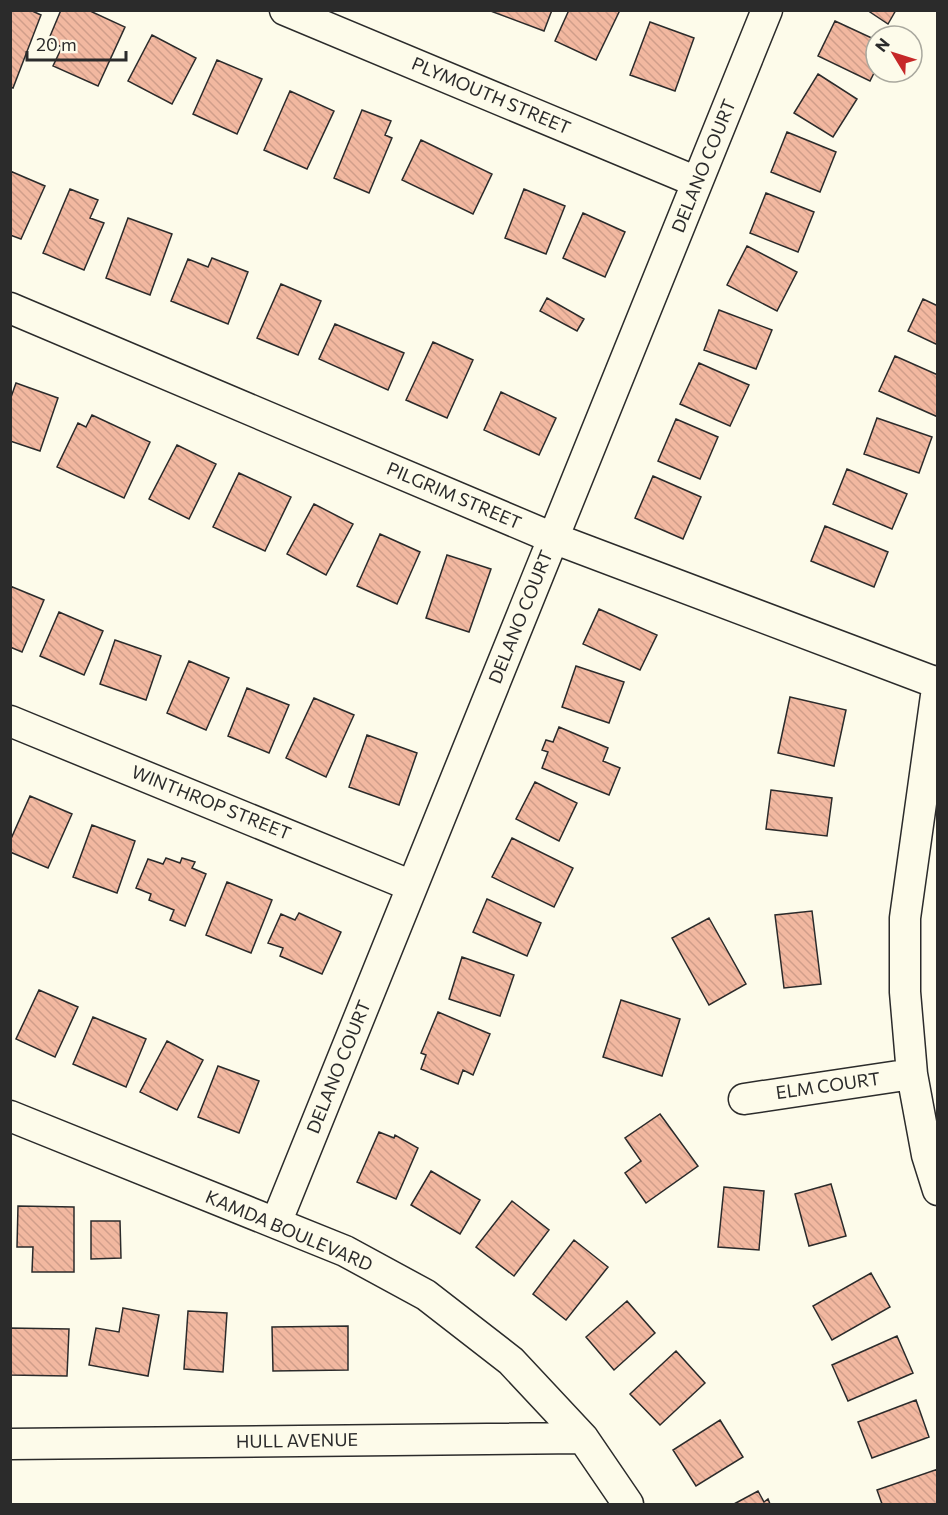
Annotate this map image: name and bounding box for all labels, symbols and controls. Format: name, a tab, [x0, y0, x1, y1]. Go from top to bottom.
scale bar	[27, 24, 126, 62]
north arrow	[864, 24, 924, 84]
text: 20 m	[36, 33, 77, 55]
text: N	[871, 34, 893, 55]
street label: PLYMOUTH STREET	[409, 52, 574, 138]
street label: DELANO COURT	[666, 96, 740, 235]
street label: PILGRIM STREET	[384, 457, 525, 533]
street label: DELANO COURT	[483, 547, 557, 686]
street label: WINTHROP STREET	[128, 760, 294, 844]
street label: DELANO COURT	[301, 997, 375, 1136]
street label: ELM COURT	[774, 1067, 881, 1103]
street label: KAMDA BOULEVARD	[202, 1185, 376, 1275]
street label: HULL AVENUE	[236, 1428, 358, 1452]

